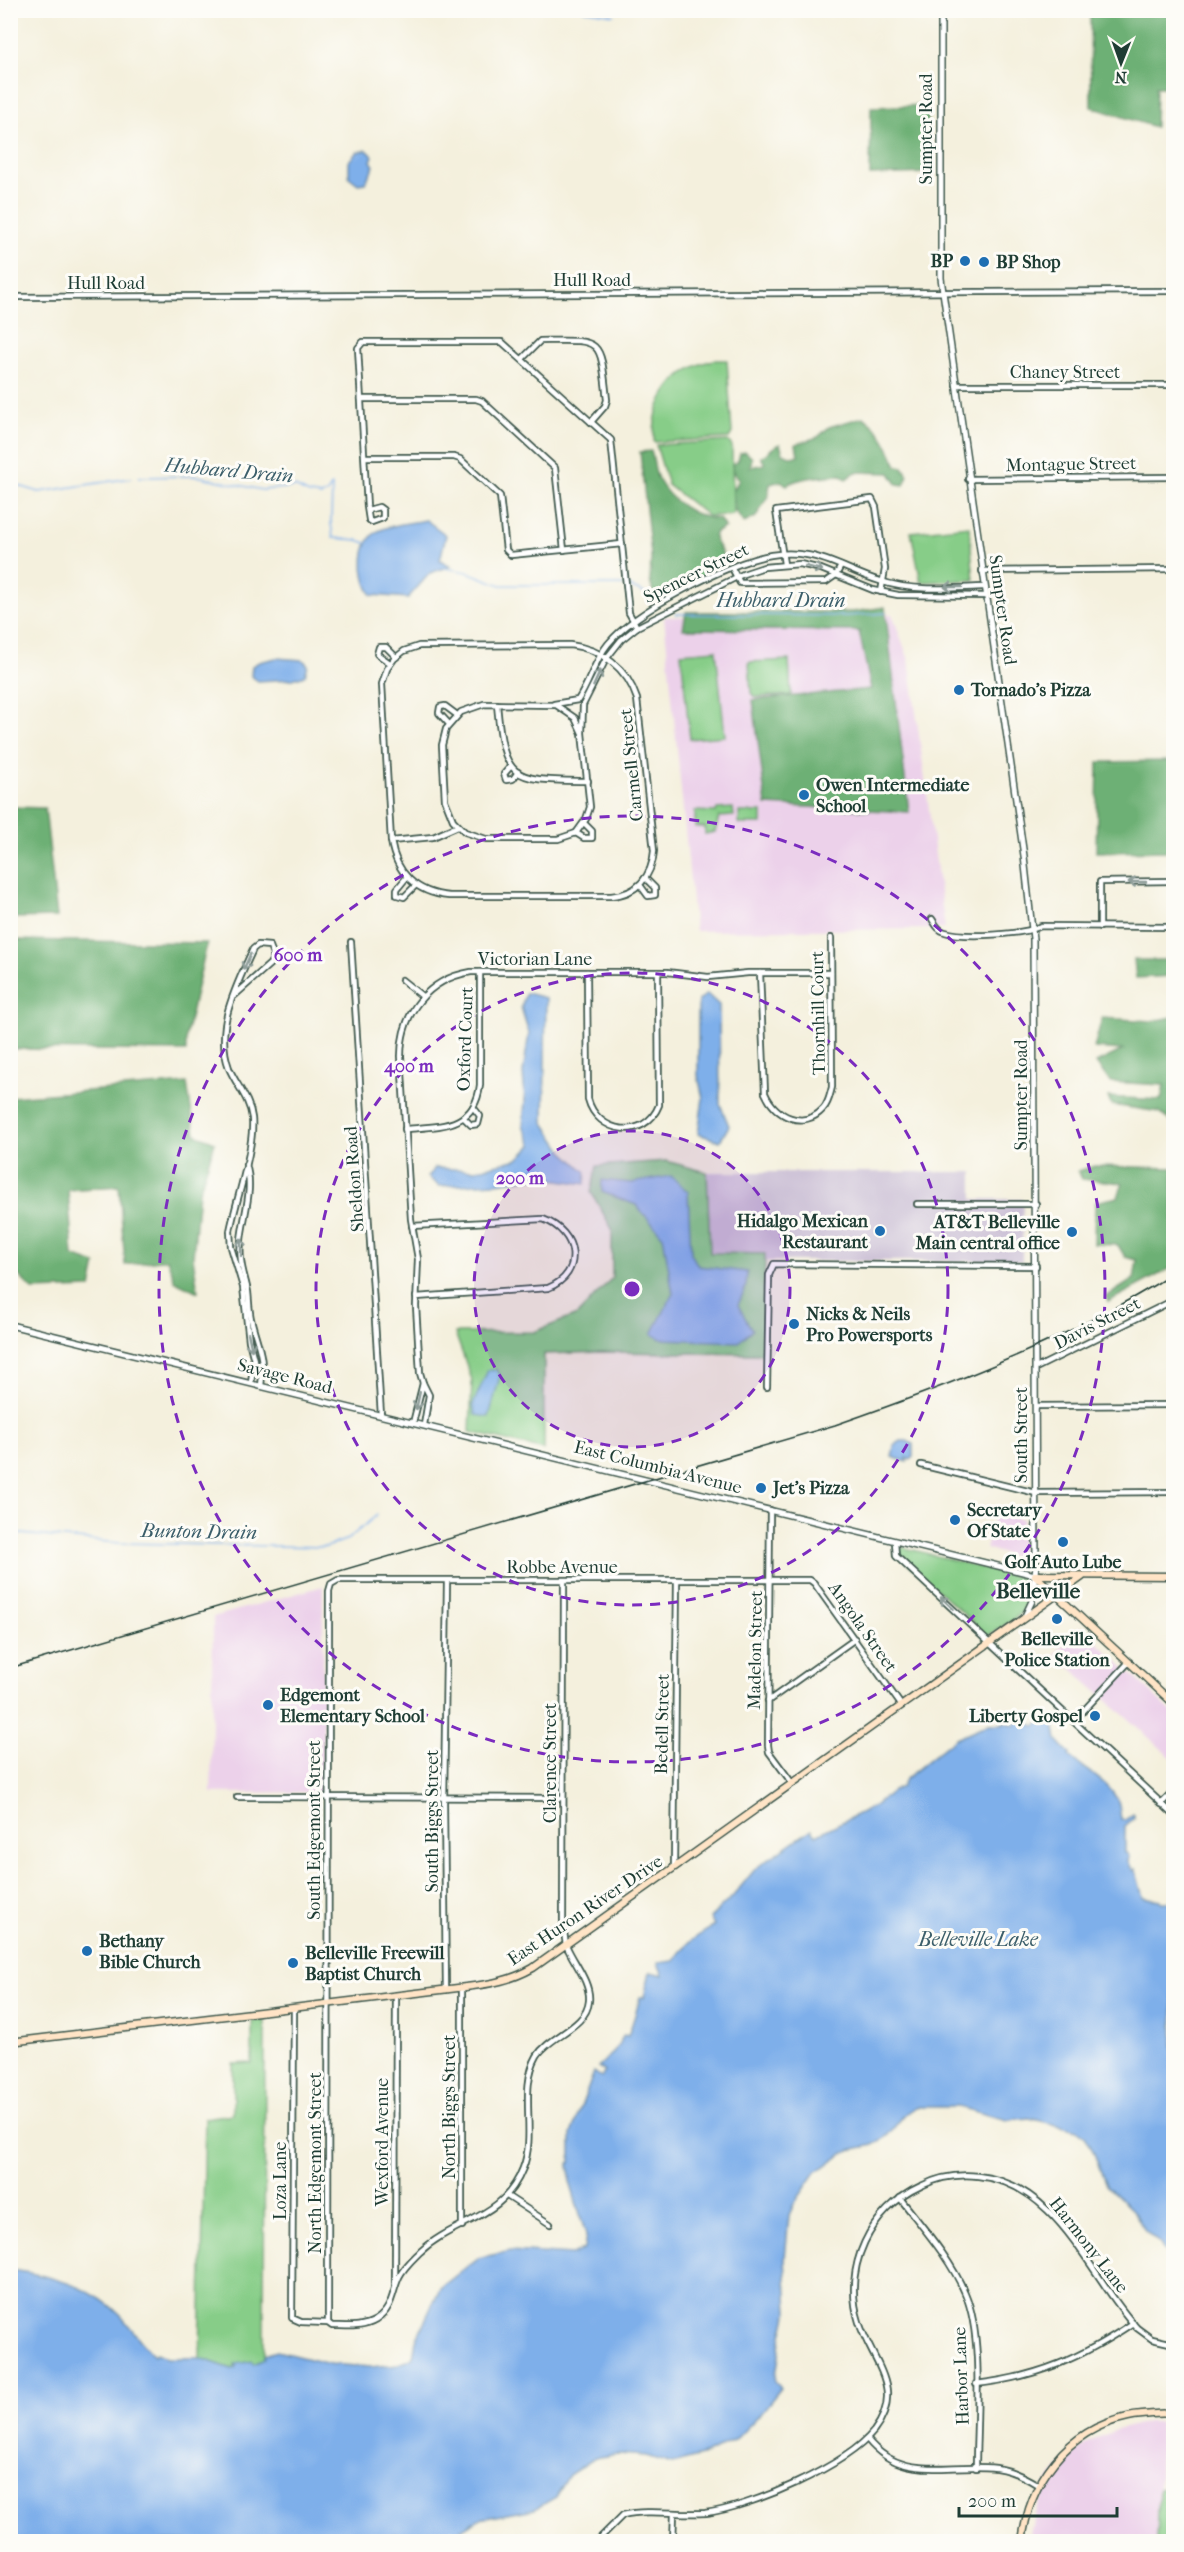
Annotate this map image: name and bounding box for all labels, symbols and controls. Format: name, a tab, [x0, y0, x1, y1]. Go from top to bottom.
north arrow	[1091, 33, 1151, 93]
text: N	[1114, 68, 1127, 87]
street label: Sumpter Road	[916, 73, 937, 185]
place label: BP	[931, 251, 953, 272]
place label: BP Shop	[996, 252, 1061, 273]
marker: BP	[958, 254, 972, 268]
marker: BP Shop	[977, 255, 991, 269]
street label: Hull Road	[553, 270, 631, 291]
street label: Hull Road	[67, 273, 145, 294]
street label: Chaney Street	[1010, 362, 1121, 383]
water label: Hubbard Drain	[163, 453, 294, 488]
street label: Montague Street	[1006, 453, 1137, 476]
street label: Spencer Street	[640, 539, 753, 608]
street label: Sumpter Road	[984, 554, 1021, 667]
one-way arrow	[804, 562, 823, 574]
one-way arrow	[944, 582, 964, 593]
water label: Hubbard Drain	[716, 589, 846, 612]
one-way arrow	[591, 670, 603, 688]
place label: Tornado's Pizza	[970, 680, 1091, 701]
marker: Tornado's Pizza	[952, 683, 966, 697]
street label: Carmell Street	[615, 707, 648, 822]
place label: Owen Intermediate School	[816, 775, 970, 817]
marker: Owen Intermediate School	[797, 788, 811, 802]
one-way arrow	[1127, 876, 1147, 888]
text: 600 m	[274, 945, 323, 966]
street label: Victorian Lane	[477, 949, 592, 970]
street label: Thornhill Court	[807, 950, 830, 1075]
one-way arrow	[241, 953, 252, 971]
street label: Oxford Court	[453, 986, 478, 1092]
street label: Sumpter Road	[1011, 1039, 1032, 1151]
text: 400 m	[383, 1056, 435, 1077]
street label: Sheldon Road	[340, 1125, 369, 1233]
text: 200 m	[496, 1168, 545, 1189]
place label: Hidalgo Mexican Restaurant	[737, 1211, 869, 1253]
place label: AT&T Belleville Main central office	[914, 1212, 1060, 1254]
marker: Hidalgo Mexican Restaurant	[873, 1224, 887, 1238]
marker: AT&T Belleville Main central office	[1065, 1225, 1079, 1239]
one-way arrow	[235, 1237, 246, 1257]
centre of rings	[622, 1279, 642, 1299]
street label: Davis Street	[1051, 1292, 1144, 1354]
place label: Nicks & Neils Pro Powersports	[806, 1304, 933, 1346]
marker: Nicks & Neils Pro Powersports	[787, 1317, 801, 1331]
one-way arrow	[245, 1332, 256, 1352]
street label: Savage Road	[235, 1355, 335, 1398]
street label: South Street	[1011, 1386, 1032, 1483]
one-way arrow	[412, 1391, 423, 1411]
street label: East Columbia Avenue	[572, 1436, 744, 1499]
place label: Jet's Pizza	[771, 1478, 850, 1499]
marker: Jet's Pizza	[754, 1481, 768, 1495]
place label: Secretary Of State	[967, 1500, 1043, 1542]
marker: Secretary Of State	[948, 1513, 962, 1527]
water label: Bunton Drain	[140, 1519, 257, 1544]
marker: Golf Auto Lube	[1056, 1535, 1070, 1549]
place label: Golf Auto Lube	[1005, 1552, 1121, 1573]
street label: Robbe Avenue	[506, 1557, 618, 1578]
street label: Angola Street	[823, 1577, 902, 1677]
district label: Belleville	[996, 1579, 1081, 1603]
street label: Madelon Street	[744, 1590, 767, 1710]
one-way arrow	[939, 1595, 954, 1610]
marker: Belleville Police Station	[1050, 1612, 1064, 1626]
place label: Belleville Police Station	[1004, 1629, 1110, 1671]
street label: Bedell Street	[651, 1673, 674, 1774]
place label: Edgemont Elementary School	[280, 1685, 426, 1727]
marker: Edgemont Elementary School	[261, 1698, 275, 1712]
street label: Clarence Street	[540, 1702, 561, 1823]
place label: Liberty Gospel	[969, 1706, 1084, 1727]
marker: Liberty Gospel	[1088, 1709, 1102, 1723]
street label: South Edgemont Street	[304, 1739, 325, 1920]
street label: South Biggs Street	[422, 1749, 443, 1892]
street label: East Huron River Drive	[504, 1851, 667, 1970]
water label: Belleville Lake	[917, 1928, 1039, 1951]
place label: Bethany Bible Church	[99, 1931, 201, 1973]
place label: Belleville Freewill Baptist Church	[305, 1943, 446, 1985]
marker: Bethany Bible Church	[80, 1944, 94, 1958]
marker: Belleville Freewill Baptist Church	[286, 1956, 300, 1970]
street label: North Biggs Street	[439, 2034, 460, 2179]
street label: North Edgemont Street	[305, 2072, 326, 2254]
street label: Wexford Avenue	[372, 2078, 393, 2207]
street label: Loza Lane	[270, 2142, 291, 2220]
street label: Harmony Lane	[1045, 2193, 1133, 2298]
street label: Harbor Lane	[949, 2326, 974, 2426]
scale bar	[959, 2480, 1116, 2518]
text: 200 m	[968, 2491, 1016, 2512]

